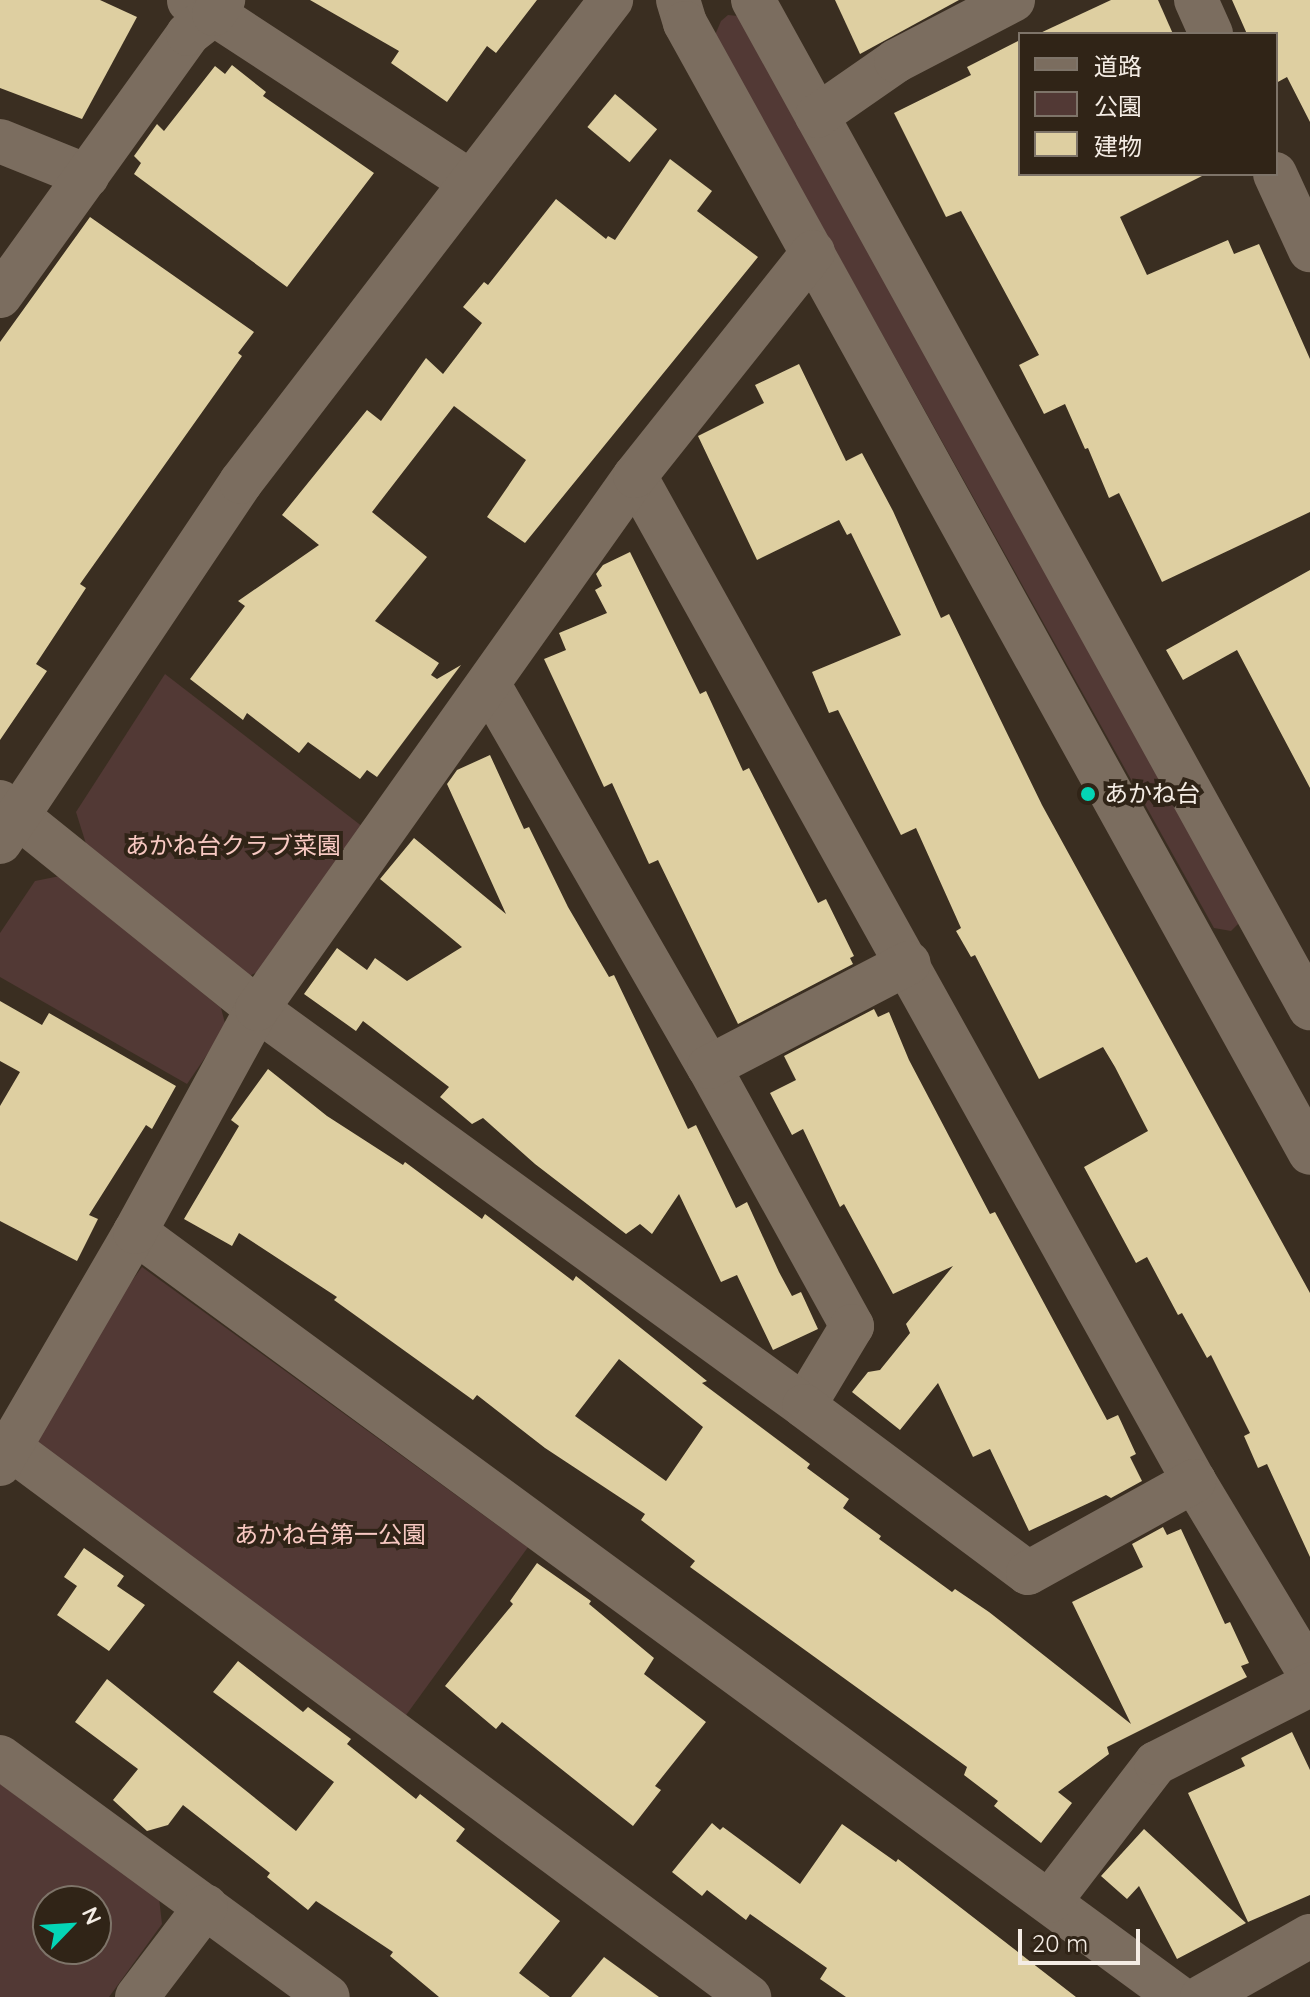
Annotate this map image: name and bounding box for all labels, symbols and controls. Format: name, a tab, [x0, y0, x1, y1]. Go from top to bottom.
legend	[1018, 32, 1278, 176]
text: 道路	[1094, 51, 1142, 81]
text: 公園	[1094, 91, 1142, 121]
text: 建物	[1094, 131, 1142, 161]
place label: あかね台	[1104, 780, 1200, 808]
marker: あかね台	[1079, 785, 1097, 803]
park label: あかね台クラブ菜園	[125, 832, 341, 860]
park label: あかね台第一公園	[234, 1521, 426, 1549]
north arrow	[32, 1885, 112, 1965]
text: N	[76, 1902, 108, 1929]
scale bar	[1022, 1913, 1144, 1963]
text: 20 m	[1032, 1928, 1088, 1958]

